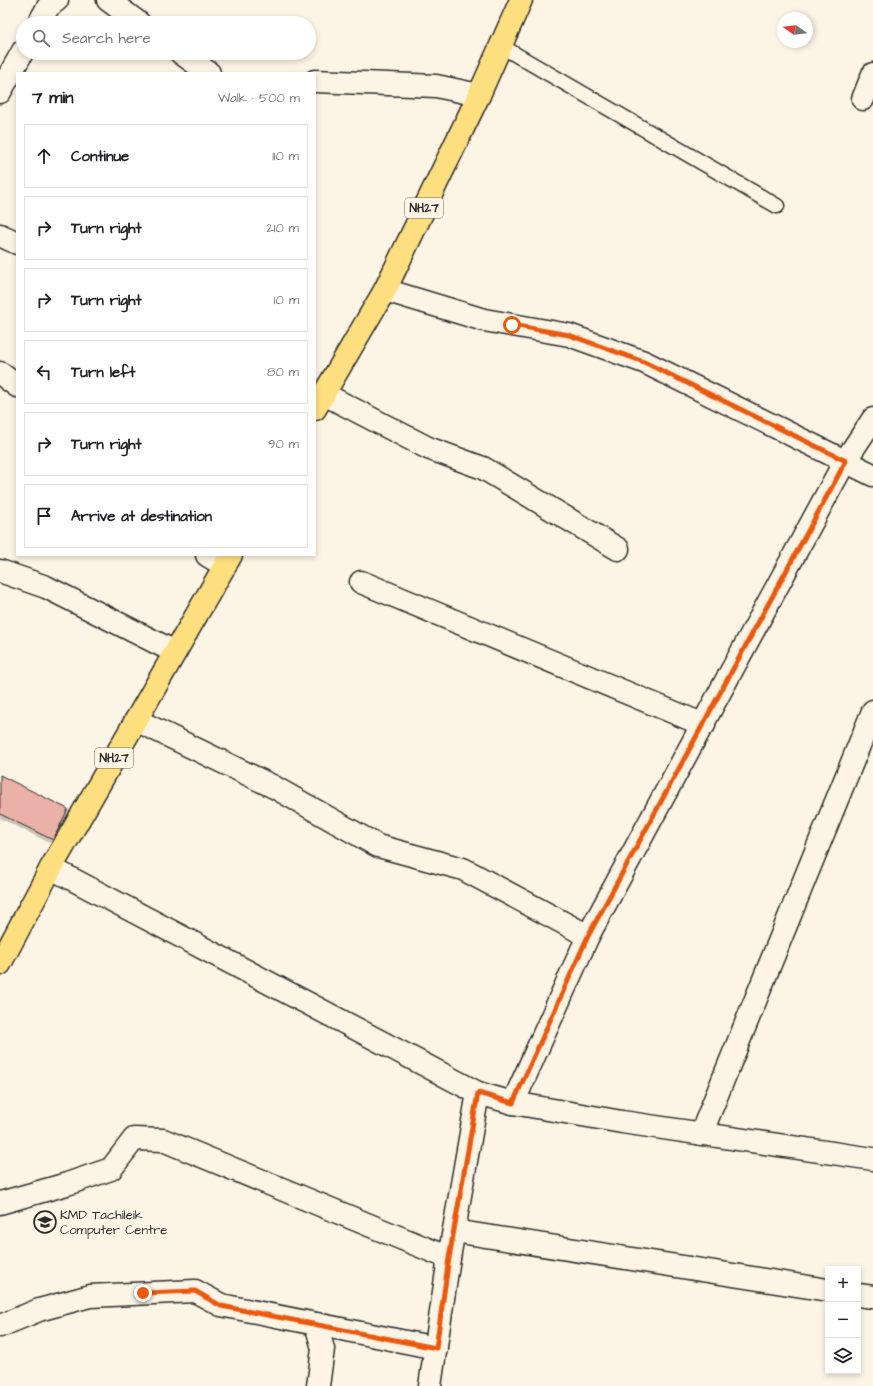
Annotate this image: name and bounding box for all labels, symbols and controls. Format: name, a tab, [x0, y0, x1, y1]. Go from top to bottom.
north arrow	[777, 12, 813, 48]
search box	[16, 16, 316, 60]
icon: search	[30, 27, 52, 49]
text: Search here	[62, 28, 151, 49]
text: 7 min	[32, 86, 74, 110]
text: Walk · 500 m	[218, 89, 300, 107]
icon: ahead	[33, 145, 55, 167]
text: Continue	[71, 146, 129, 167]
text: 110 m	[272, 147, 299, 165]
road number: NH27	[405, 198, 443, 218]
icon: right	[33, 217, 55, 239]
text: Turn right	[71, 218, 142, 239]
text: 210 m	[266, 219, 299, 237]
icon: right	[33, 289, 55, 311]
text: Turn right	[71, 290, 142, 311]
text: 10 m	[274, 291, 299, 309]
route start	[503, 316, 521, 334]
icon: left	[33, 361, 55, 383]
text: Turn left	[71, 362, 135, 383]
text: 80 m	[267, 363, 299, 381]
icon: right	[33, 433, 55, 455]
text: Turn right	[71, 434, 142, 455]
text: 90 m	[268, 435, 299, 453]
icon: arrive	[33, 505, 55, 527]
text: Arrive at destination	[71, 506, 212, 527]
road number: NH27	[95, 748, 133, 768]
place label: KMD Tachileik Computer Centre	[60, 1206, 167, 1239]
school or university icon: KMD Tachileik Computer Centre	[32, 1209, 58, 1235]
map controls	[825, 1266, 861, 1374]
button: +	[825, 1266, 861, 1302]
route end	[134, 1284, 152, 1302]
button: −	[825, 1302, 861, 1338]
button: layers	[825, 1338, 861, 1374]

